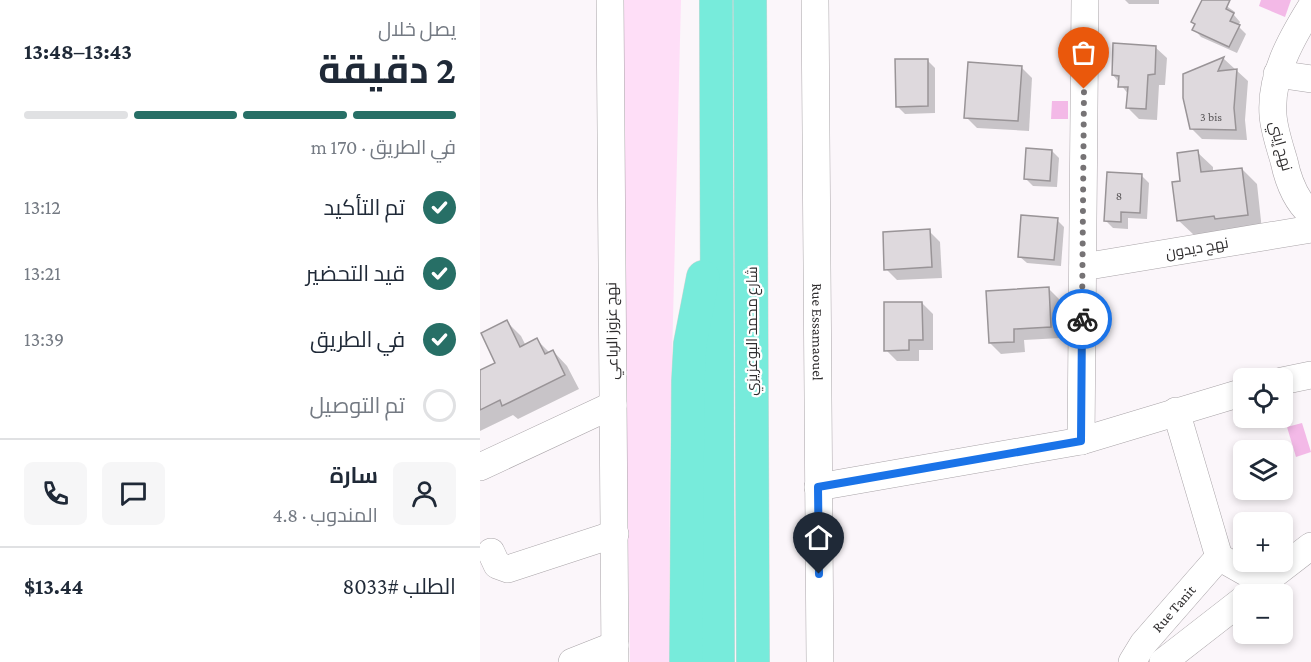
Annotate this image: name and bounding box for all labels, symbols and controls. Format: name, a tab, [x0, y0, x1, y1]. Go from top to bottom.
text: يصل خلال	[378, 18, 456, 40]
pin	[1058, 27, 1109, 89]
icon: bag	[1067, 36, 1100, 69]
text: 13:43–13:48	[24, 39, 132, 64]
text: 2 دقيقة	[318, 48, 456, 91]
house number: 3 bis	[1200, 110, 1222, 124]
street label: نهج إيني	[1263, 119, 1295, 174]
text: في الطريق · 170 m	[311, 136, 456, 158]
house number: 8	[1116, 189, 1122, 203]
icon: check	[423, 191, 456, 224]
text: تم التأكيد	[324, 195, 405, 220]
text: 13:12	[24, 196, 61, 218]
street label: نهج ديدون	[1164, 235, 1230, 264]
icon: check	[423, 257, 456, 290]
text: قيد التحضير	[306, 261, 405, 286]
text: 13:21	[24, 262, 61, 284]
street label: شارع محمد البوعزيزي	[744, 266, 764, 396]
street label: نهج عزوز الرباعي	[603, 282, 625, 380]
street label: Rue Essamaouel	[809, 283, 826, 381]
courier	[1052, 289, 1112, 349]
icon: bike	[1066, 303, 1099, 336]
icon: check	[423, 323, 456, 356]
text: في الطريق	[310, 327, 405, 352]
text: 13:39	[24, 328, 64, 350]
map controls	[1233, 368, 1293, 644]
button: locate	[1233, 368, 1293, 428]
text: تم التوصيل	[309, 393, 405, 418]
button: layers	[1233, 440, 1293, 500]
button: phone	[24, 462, 87, 525]
button: chat	[102, 462, 165, 525]
button: person	[393, 462, 456, 525]
text: سارة	[330, 463, 378, 488]
text: المندوب · 4.8	[273, 504, 378, 526]
pin	[793, 512, 844, 574]
button: +	[1233, 512, 1293, 572]
icon: home	[802, 521, 835, 554]
text: $13.44	[24, 574, 83, 599]
text: الطلب #8033	[343, 574, 456, 599]
street label: Rue Tanit	[1149, 581, 1199, 635]
button: −	[1233, 584, 1293, 644]

